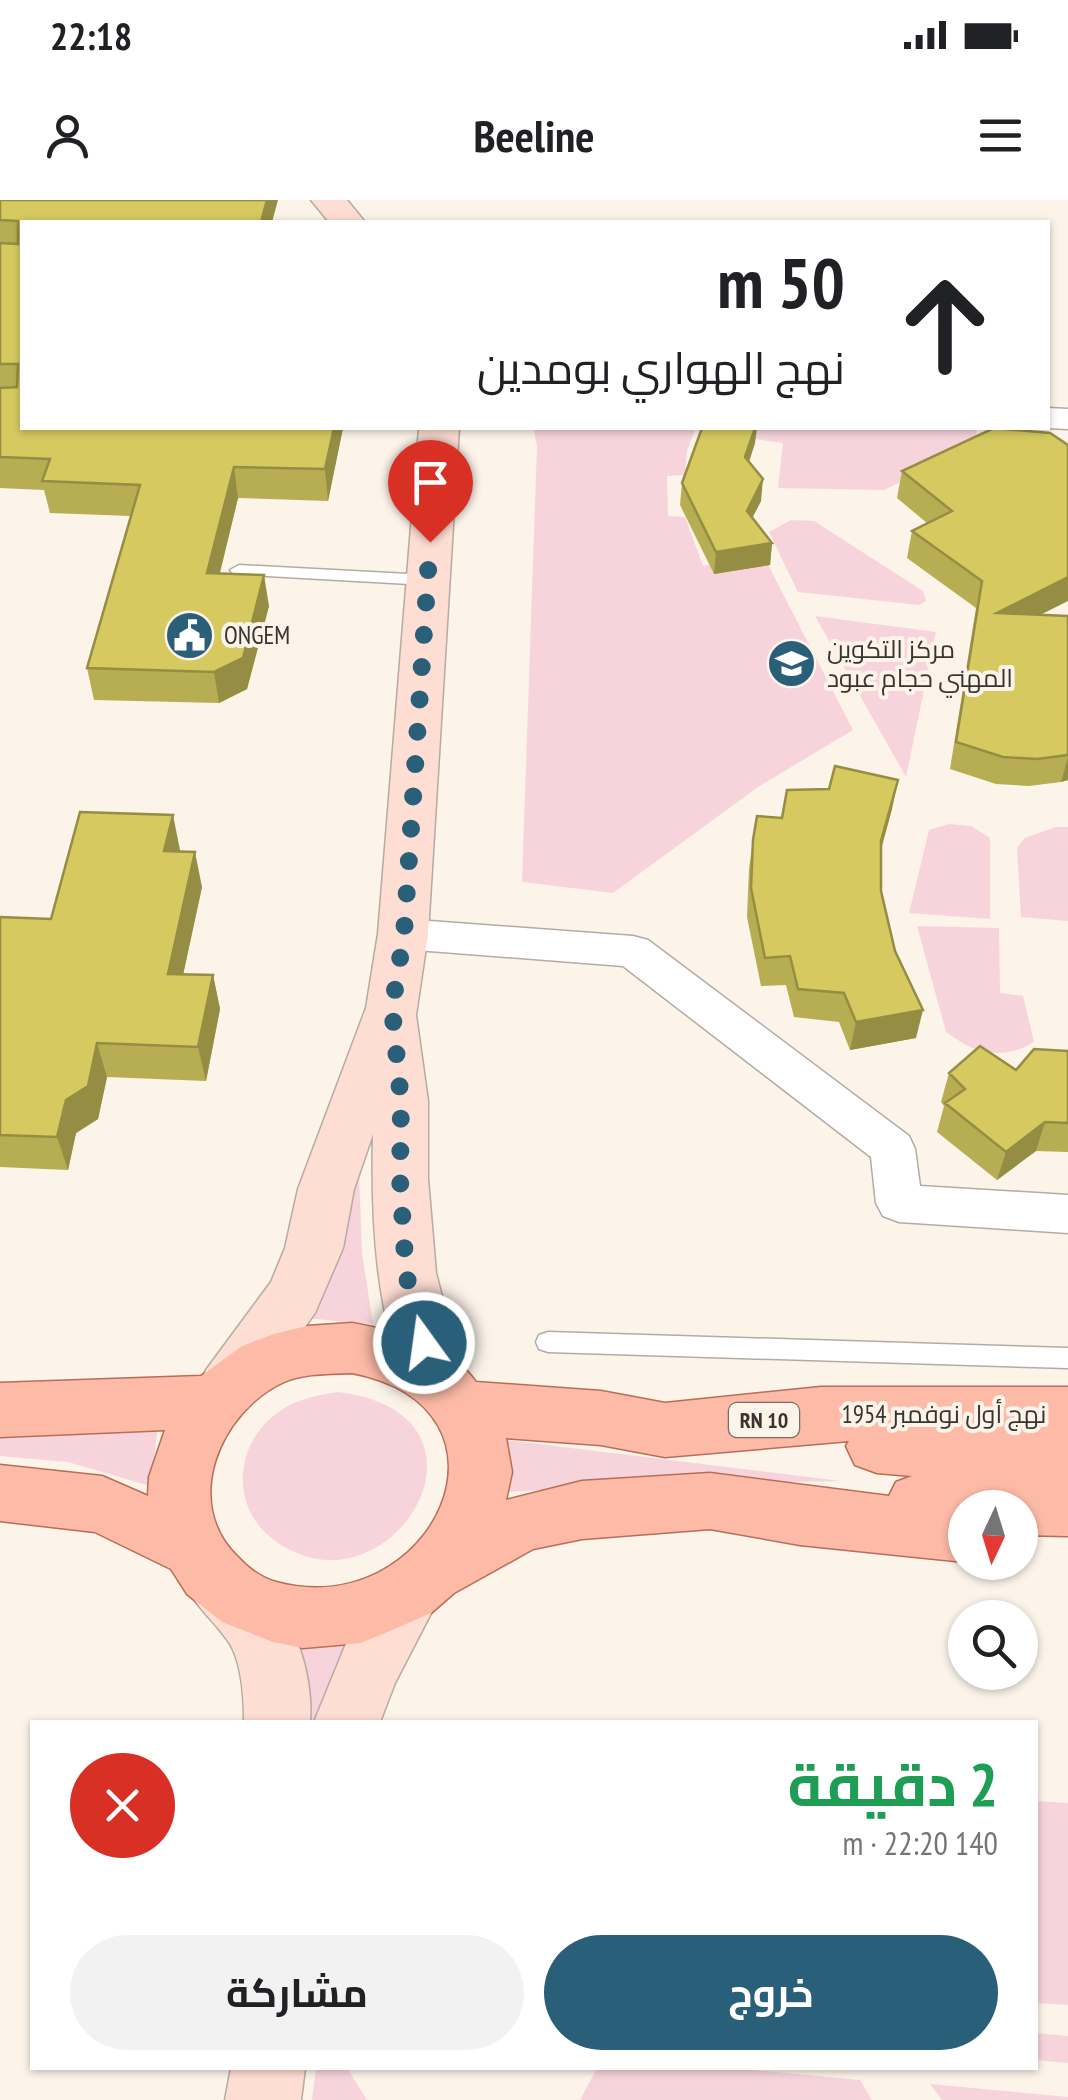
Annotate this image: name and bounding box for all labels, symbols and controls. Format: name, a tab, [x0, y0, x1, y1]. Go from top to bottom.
text: 22:18	[50, 11, 132, 60]
text: Beeline	[473, 106, 595, 164]
icon: person	[40, 108, 95, 163]
icon: menu	[973, 108, 1028, 163]
text: 50 m	[717, 237, 845, 327]
icon: ahead	[880, 260, 1010, 390]
text: نهج الهواري بومدين	[477, 338, 845, 396]
pin	[388, 440, 473, 543]
icon: arrive	[403, 455, 458, 510]
public building icon: ONGEM	[163, 609, 215, 661]
place label: ONGEM	[224, 619, 290, 651]
place label: مركز التكوين المهني حجام عبود	[827, 633, 1013, 698]
school or university icon: مركز التكوين المهني حجام عبود	[766, 637, 818, 689]
position arrow	[372, 1291, 476, 1395]
street label: نهج أول نوفمبر 1954	[842, 1398, 1046, 1431]
road number: RN 10	[729, 1403, 799, 1437]
north arrow	[948, 1490, 1038, 1580]
map controls	[948, 1490, 1038, 1690]
button: search	[948, 1600, 1038, 1690]
text: 2 دقيقة	[787, 1745, 998, 1823]
button: close	[70, 1753, 175, 1858]
text: 140 m · 22:20	[843, 1822, 998, 1864]
button: مشاركة	[70, 1935, 524, 2050]
button: خروج	[544, 1935, 998, 2050]

